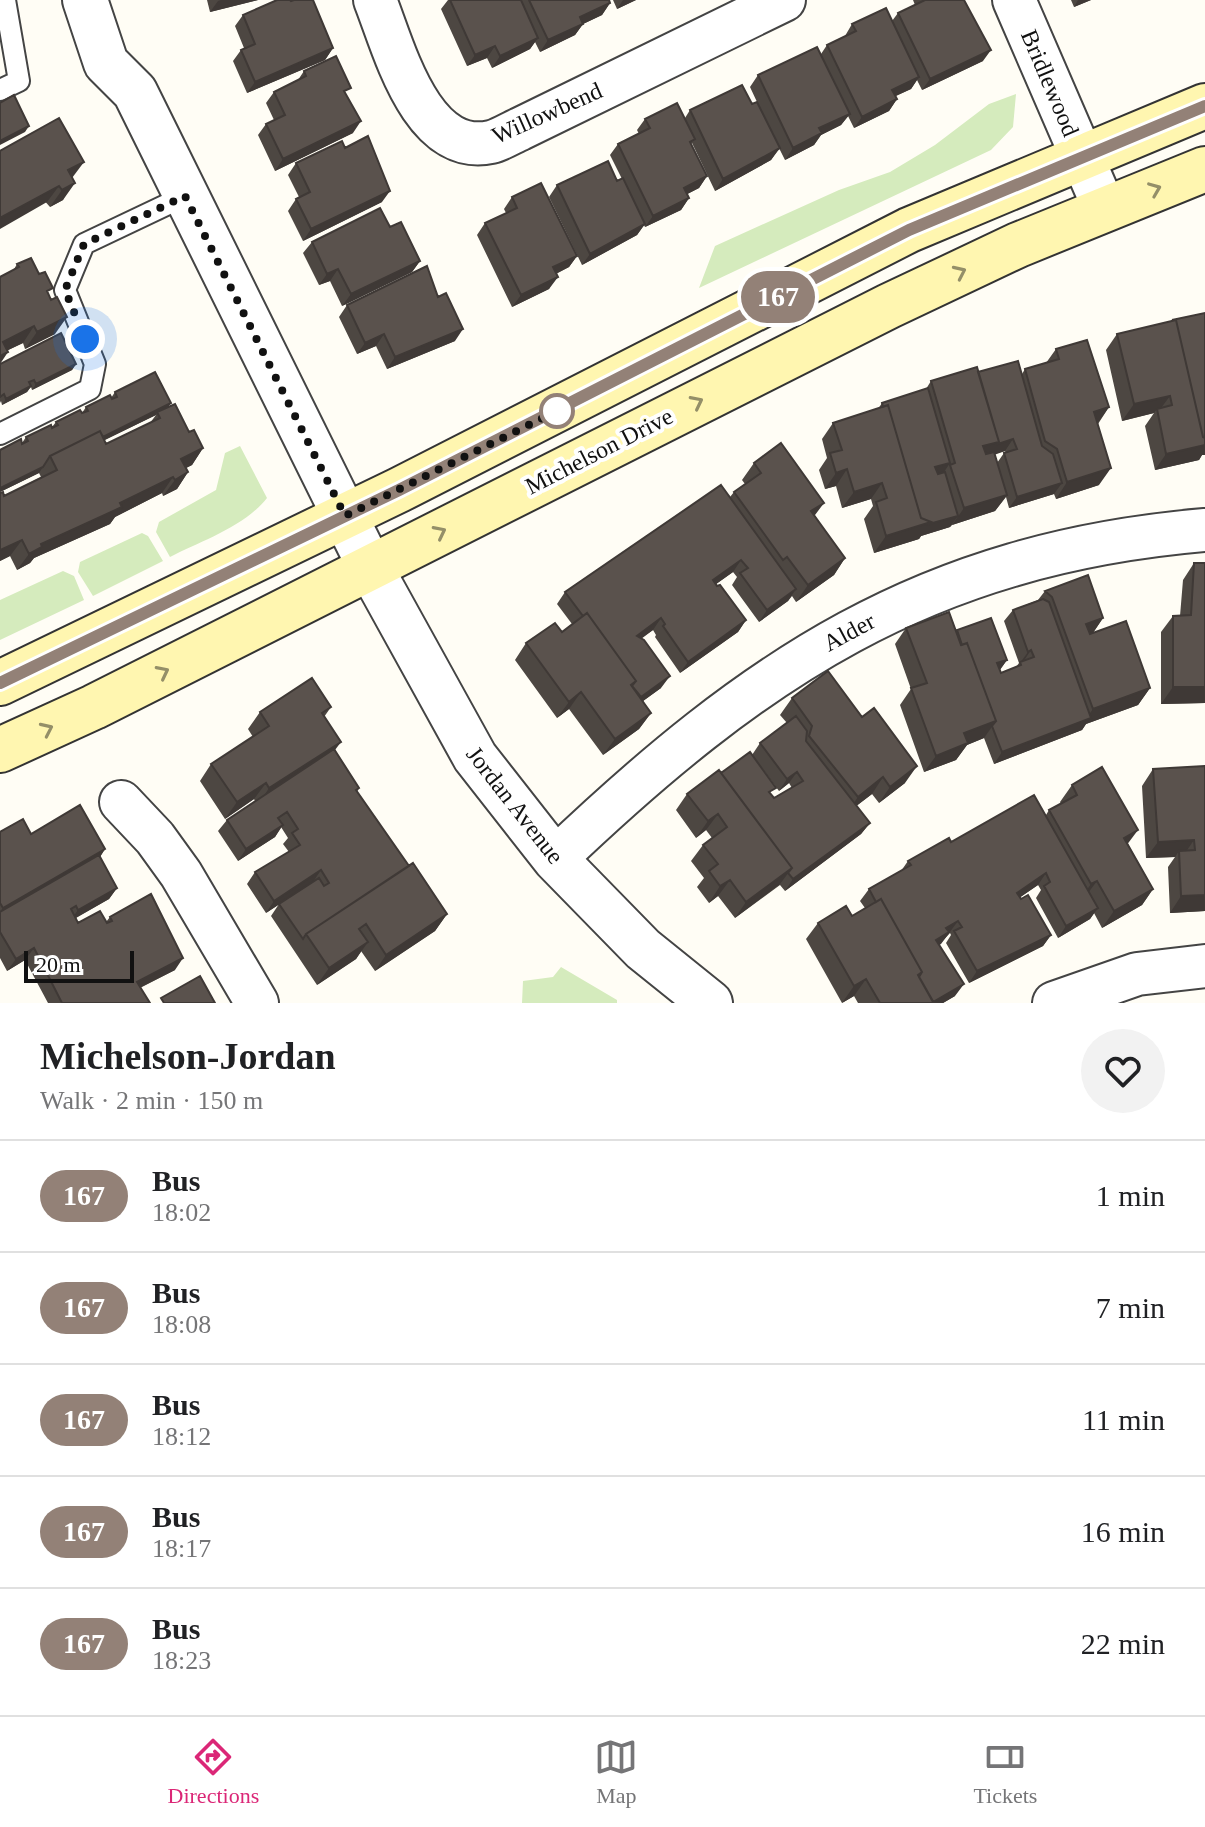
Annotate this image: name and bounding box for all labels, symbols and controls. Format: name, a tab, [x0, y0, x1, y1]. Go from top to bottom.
street label: Bridlewood	[1016, 26, 1084, 140]
street label: Willowbend	[488, 77, 606, 149]
one-way arrow	[1147, 183, 1161, 199]
one-way arrow	[951, 266, 966, 282]
line badge: 167	[732, 271, 824, 323]
text: 167	[757, 281, 799, 312]
your location	[65, 319, 105, 359]
unlabelled marker	[540, 394, 574, 428]
one-way arrow	[688, 396, 703, 411]
street label: Michelson Drive	[521, 403, 677, 499]
one-way arrow	[431, 526, 446, 542]
street label: Alder	[819, 608, 879, 656]
one-way arrow	[155, 666, 170, 682]
one-way arrow	[39, 723, 53, 739]
street label: Jordan Avenue	[461, 741, 569, 869]
scale bar	[24, 947, 134, 983]
text: 20 m	[36, 952, 81, 977]
button: heart	[1081, 1029, 1165, 1113]
text: Michelson-Jordan	[40, 1035, 336, 1077]
text: Walk · 2 min · 150 m	[40, 1086, 263, 1115]
text: Bus	[152, 1164, 200, 1197]
text: 1 min	[1096, 1179, 1165, 1212]
text: 167	[63, 1180, 105, 1211]
text: 18:02	[152, 1198, 211, 1227]
text: Bus	[152, 1276, 200, 1309]
text: 7 min	[1096, 1291, 1165, 1324]
text: 167	[63, 1292, 105, 1323]
text: 18:08	[152, 1310, 211, 1339]
text: Bus	[152, 1388, 200, 1421]
text: 11 min	[1082, 1403, 1165, 1436]
text: 167	[63, 1404, 105, 1435]
text: 18:12	[152, 1422, 211, 1451]
text: Bus	[152, 1500, 200, 1533]
text: 16 min	[1081, 1515, 1165, 1548]
text: 167	[63, 1516, 105, 1547]
text: 18:17	[152, 1534, 211, 1563]
text: Bus	[152, 1612, 200, 1645]
text: 22 min	[1081, 1627, 1165, 1660]
text: 167	[63, 1628, 105, 1659]
text: 18:23	[152, 1646, 211, 1675]
tab: Directions	[168, 1735, 259, 1809]
tab: Map	[594, 1735, 638, 1809]
tab: Tickets	[973, 1735, 1037, 1809]

